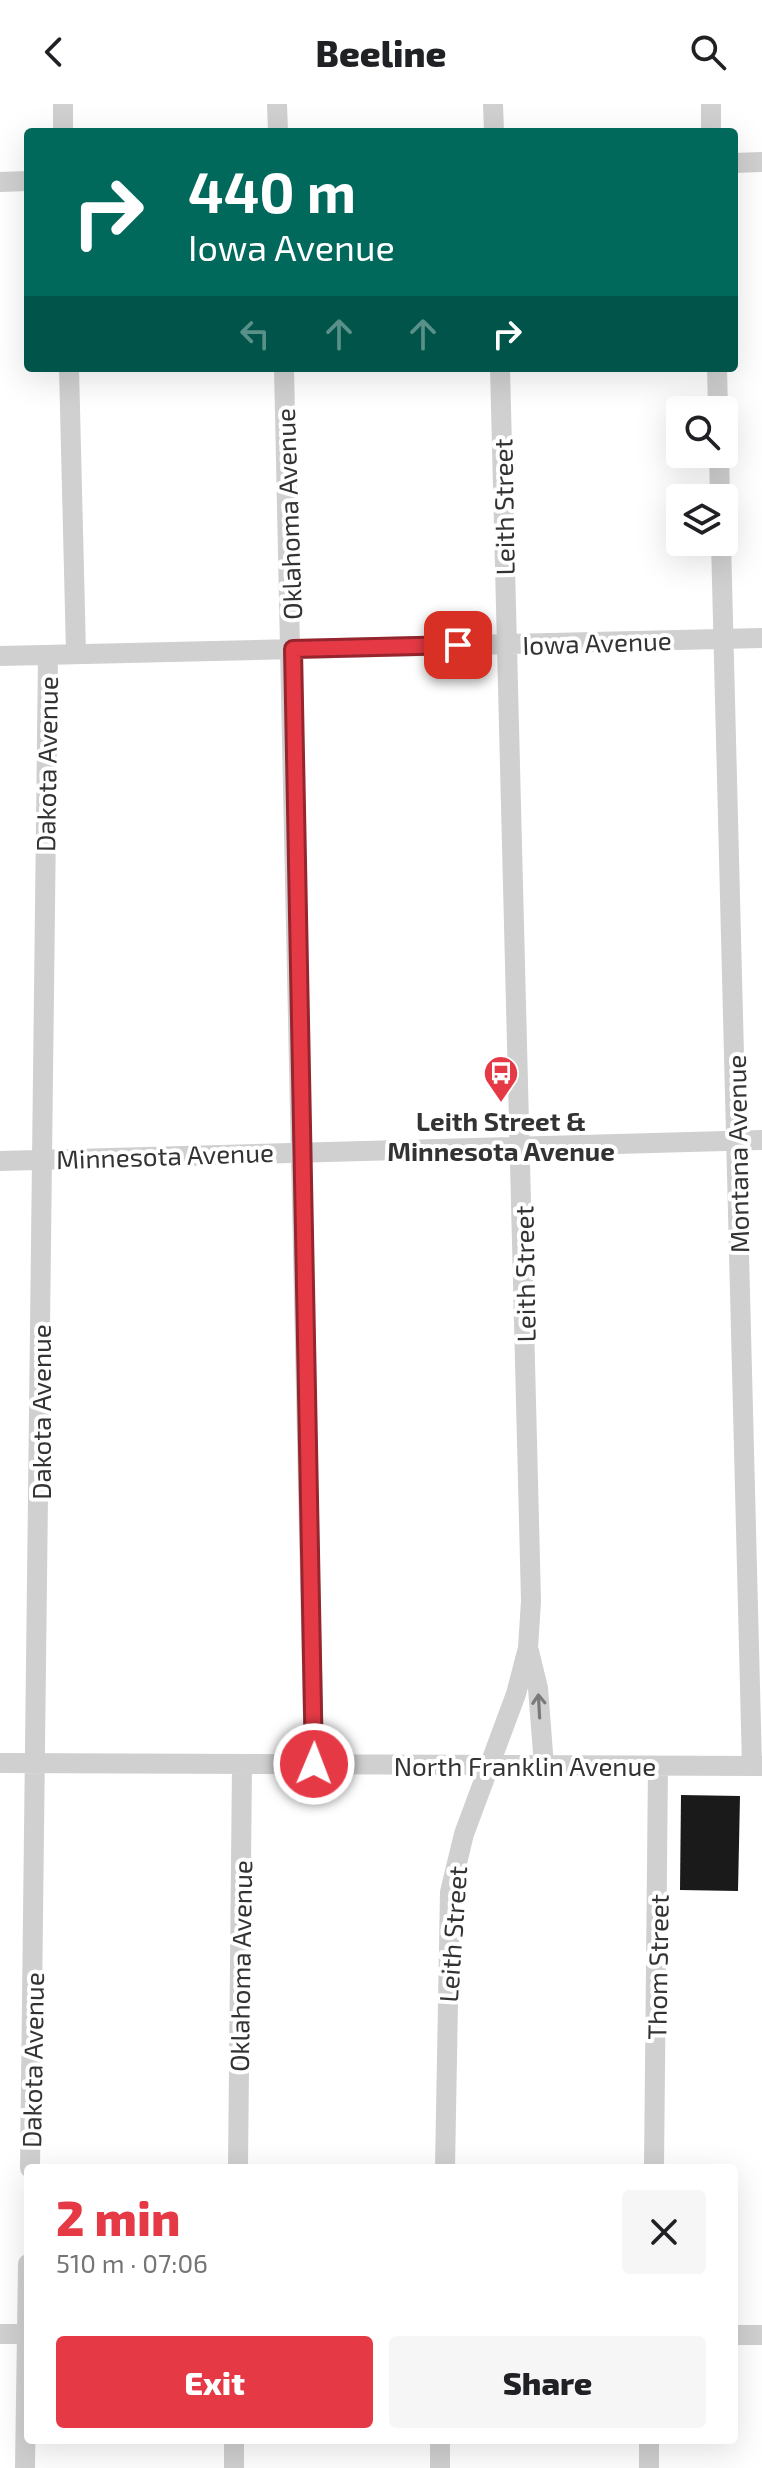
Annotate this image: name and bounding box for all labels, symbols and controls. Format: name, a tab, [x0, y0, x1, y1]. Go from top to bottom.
icon: back	[32, 30, 76, 74]
icon: search	[686, 30, 730, 74]
text: Beeline	[316, 31, 446, 74]
text: 440 m	[188, 157, 356, 224]
icon: right	[56, 160, 160, 264]
text: Iowa Avenue	[188, 225, 395, 268]
icon: left	[233, 312, 277, 356]
icon: ahead	[317, 312, 361, 356]
icon: ahead	[401, 312, 445, 356]
icon: right	[485, 312, 529, 356]
map controls	[666, 396, 738, 556]
button: search	[666, 396, 738, 468]
street label: Oklahoma Avenue	[269, 408, 307, 620]
street label: Leith Street	[486, 438, 520, 576]
button: layers	[666, 484, 738, 556]
pin	[424, 611, 492, 679]
icon: arrive	[436, 623, 480, 667]
street label: Iowa Avenue	[522, 624, 672, 660]
street label: Dakota Avenue	[29, 676, 63, 852]
bus stop icon: Leith Street & Minnesota Avenue	[482, 1054, 520, 1104]
street label: Montana Avenue	[720, 1054, 754, 1254]
place label: Leith Street & Minnesota Avenue	[387, 1105, 615, 1166]
street label: Minnesota Avenue	[56, 1136, 274, 1174]
street label: Leith Street	[507, 1205, 541, 1343]
street label: Dakota Avenue	[25, 1324, 56, 1500]
one-way arrow	[531, 1693, 546, 1720]
position arrow	[272, 1722, 356, 1806]
street label: North Franklin Avenue	[394, 1750, 656, 1781]
street label: Oklahoma Avenue	[223, 1860, 257, 2072]
street label: Leith Street	[432, 1865, 472, 2003]
street label: Thom Street	[640, 1894, 674, 2040]
street label: Dakota Avenue	[15, 1972, 49, 2148]
text: 2 min	[56, 2188, 180, 2246]
button: close	[622, 2190, 706, 2274]
text: 510 m · 07:06	[56, 2247, 208, 2278]
button: Exit	[56, 2336, 373, 2428]
button: Share	[389, 2336, 706, 2428]

